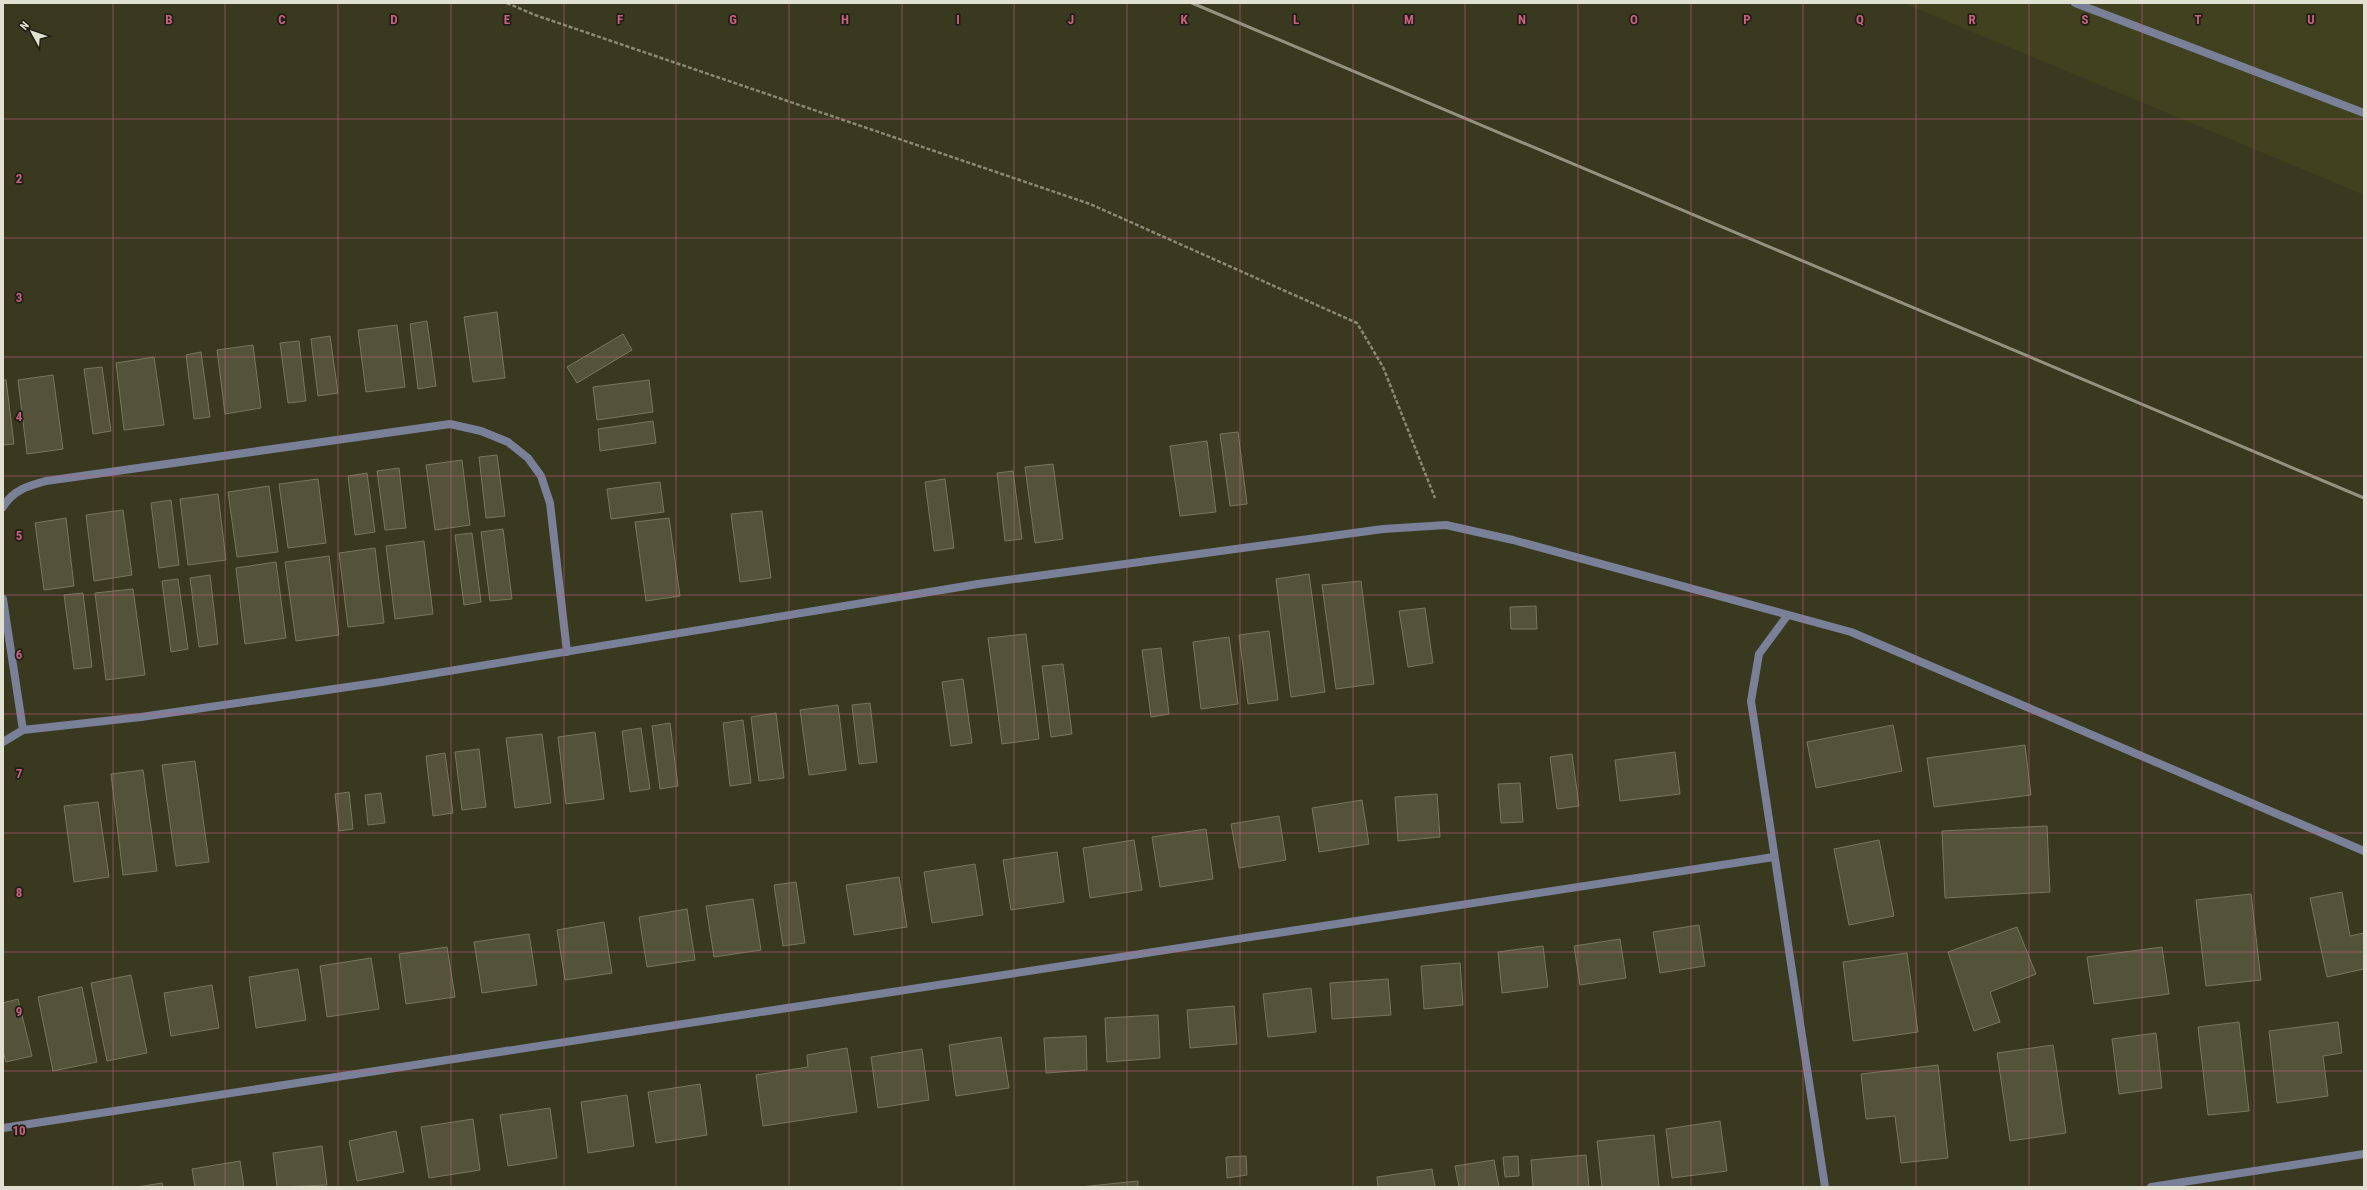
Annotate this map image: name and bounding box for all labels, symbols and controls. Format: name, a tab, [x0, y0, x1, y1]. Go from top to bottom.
north arrow	[12, 12, 52, 52]
text: B	[165, 12, 173, 27]
text: C	[278, 12, 286, 27]
text: D	[390, 12, 398, 27]
text: E	[504, 12, 511, 27]
text: F	[617, 12, 623, 27]
text: G	[729, 12, 737, 27]
text: H	[841, 12, 849, 27]
text: I	[956, 12, 960, 27]
text: J	[1068, 12, 1074, 27]
text: K	[1180, 12, 1188, 27]
text: L	[1293, 12, 1299, 27]
text: M	[1404, 12, 1414, 27]
text: N	[1518, 12, 1526, 27]
text: O	[1630, 12, 1638, 27]
text: P	[1743, 12, 1751, 27]
text: Q	[1856, 12, 1864, 27]
text: R	[1968, 12, 1976, 27]
text: S	[2081, 12, 2089, 27]
text: T	[2194, 12, 2202, 27]
text: U	[2307, 12, 2315, 27]
text: N	[18, 19, 32, 33]
text: 2	[16, 171, 23, 186]
text: 3	[16, 290, 22, 305]
text: 4	[16, 409, 23, 424]
text: 5	[16, 528, 23, 543]
text: 6	[16, 647, 23, 662]
text: 7	[16, 766, 23, 781]
text: 8	[16, 885, 22, 900]
text: 9	[16, 1004, 22, 1019]
text: 10	[12, 1123, 26, 1138]

